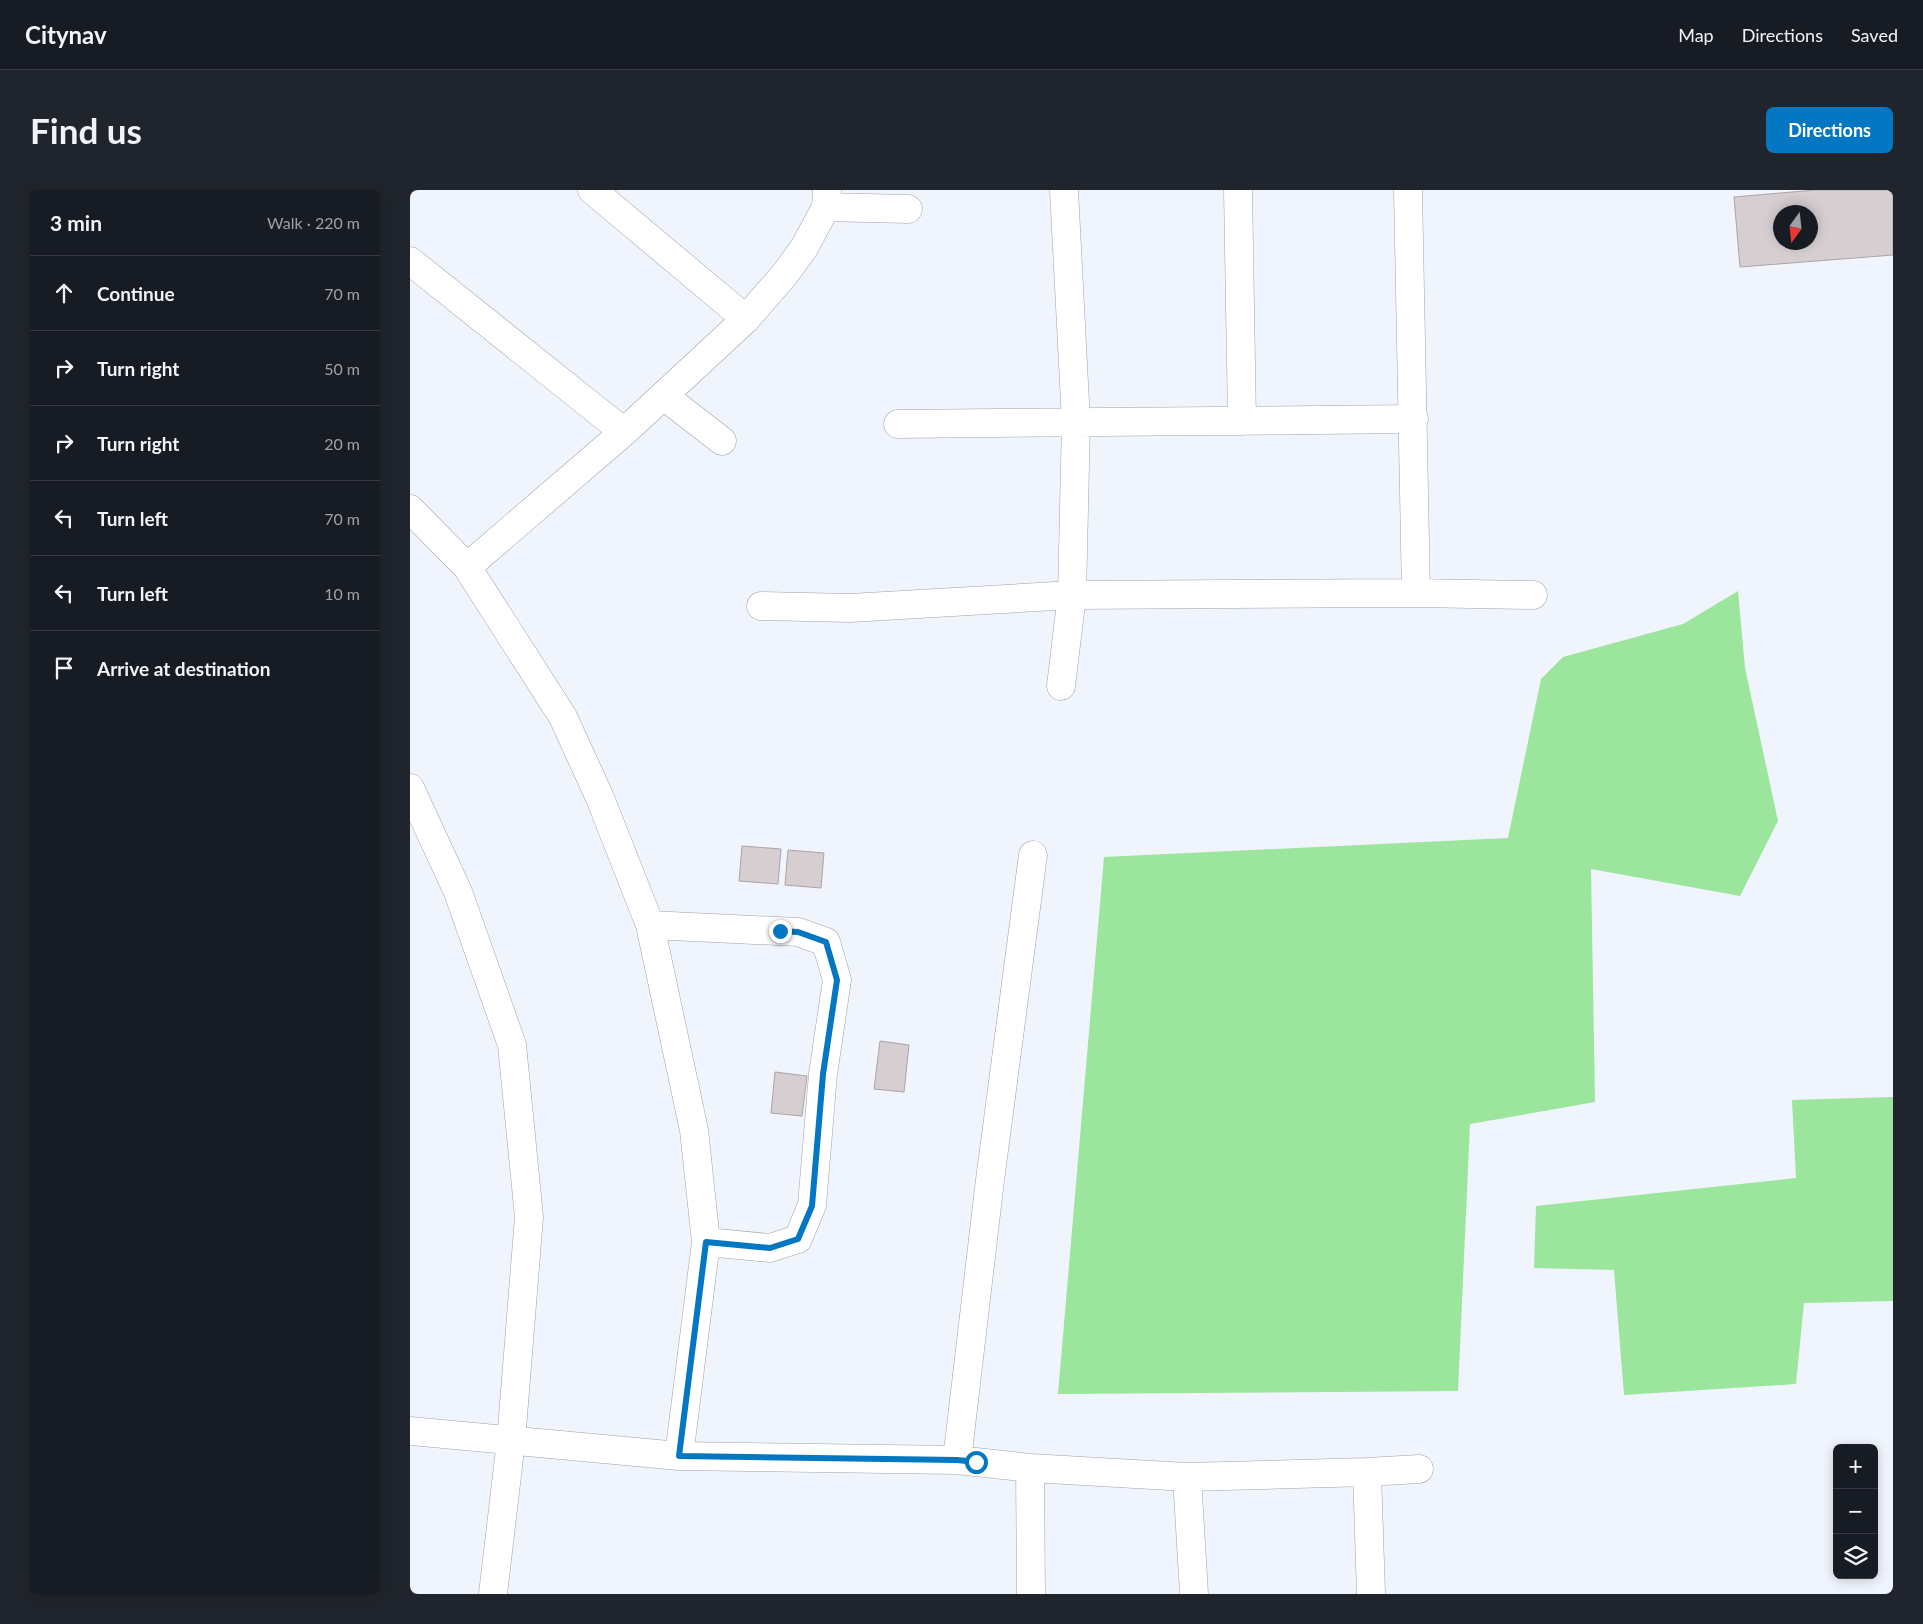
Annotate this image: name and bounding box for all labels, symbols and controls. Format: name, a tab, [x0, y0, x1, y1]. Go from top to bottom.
text: Citynav	[25, 20, 107, 49]
text: Map	[1678, 24, 1714, 46]
text: Directions	[1742, 24, 1823, 46]
text: Saved	[1851, 24, 1898, 46]
button: Directions	[1766, 107, 1893, 153]
text: Find us	[30, 109, 142, 151]
north arrow	[1773, 205, 1818, 250]
text: 3 min	[50, 210, 102, 235]
text: Walk · 220 m	[267, 213, 360, 232]
icon: ahead	[50, 279, 78, 307]
text: Continue	[97, 282, 175, 305]
text: 70 m	[324, 284, 360, 303]
icon: right	[50, 354, 78, 382]
text: Turn right	[97, 357, 179, 380]
text: 50 m	[324, 359, 360, 378]
icon: right	[50, 429, 78, 457]
text: Turn right	[97, 432, 179, 455]
text: 20 m	[324, 434, 360, 453]
icon: left	[50, 504, 78, 532]
text: Turn left	[97, 507, 168, 530]
text: 70 m	[324, 509, 360, 528]
icon: left	[50, 579, 78, 607]
text: Turn left	[97, 582, 168, 605]
text: 10 m	[324, 584, 360, 603]
icon: arrive	[50, 654, 78, 682]
text: Arrive at destination	[97, 657, 270, 680]
route end	[769, 920, 792, 943]
map controls	[1833, 1444, 1878, 1579]
button: +	[1833, 1444, 1878, 1489]
route start	[965, 1451, 988, 1474]
button: −	[1833, 1489, 1878, 1534]
button: layers	[1833, 1534, 1878, 1579]

